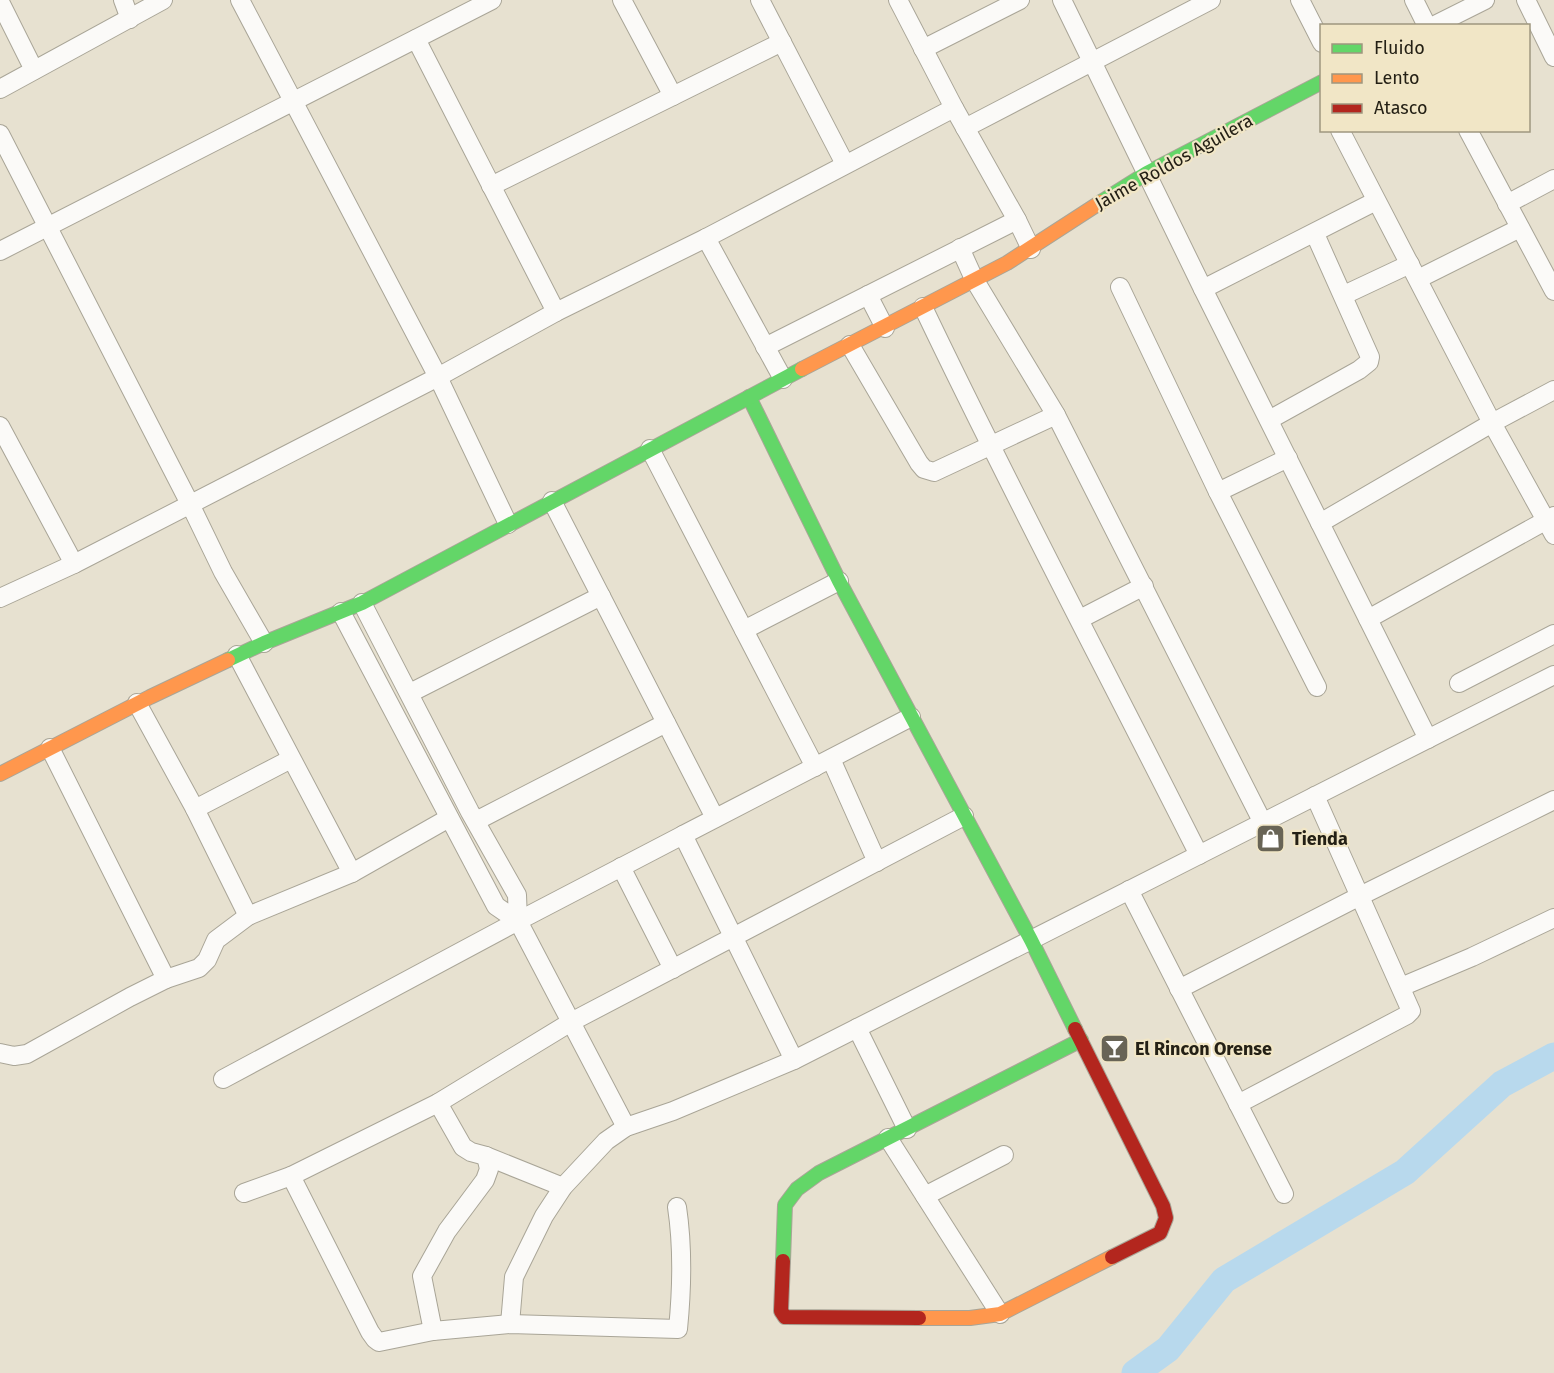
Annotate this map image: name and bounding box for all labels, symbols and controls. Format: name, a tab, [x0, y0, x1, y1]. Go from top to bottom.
legend	[1320, 24, 1530, 132]
text: Fluido	[1374, 37, 1425, 59]
text: Lento	[1374, 67, 1420, 89]
text: Atasco	[1374, 97, 1427, 119]
street label: Jaime Roldos Aguilera	[1091, 109, 1257, 215]
shop icon: Tienda	[1255, 823, 1287, 855]
place label: Tienda	[1292, 828, 1348, 850]
bar icon: El Rincon Orense	[1098, 1033, 1130, 1065]
place label: El Rincon Orense	[1135, 1038, 1272, 1060]

